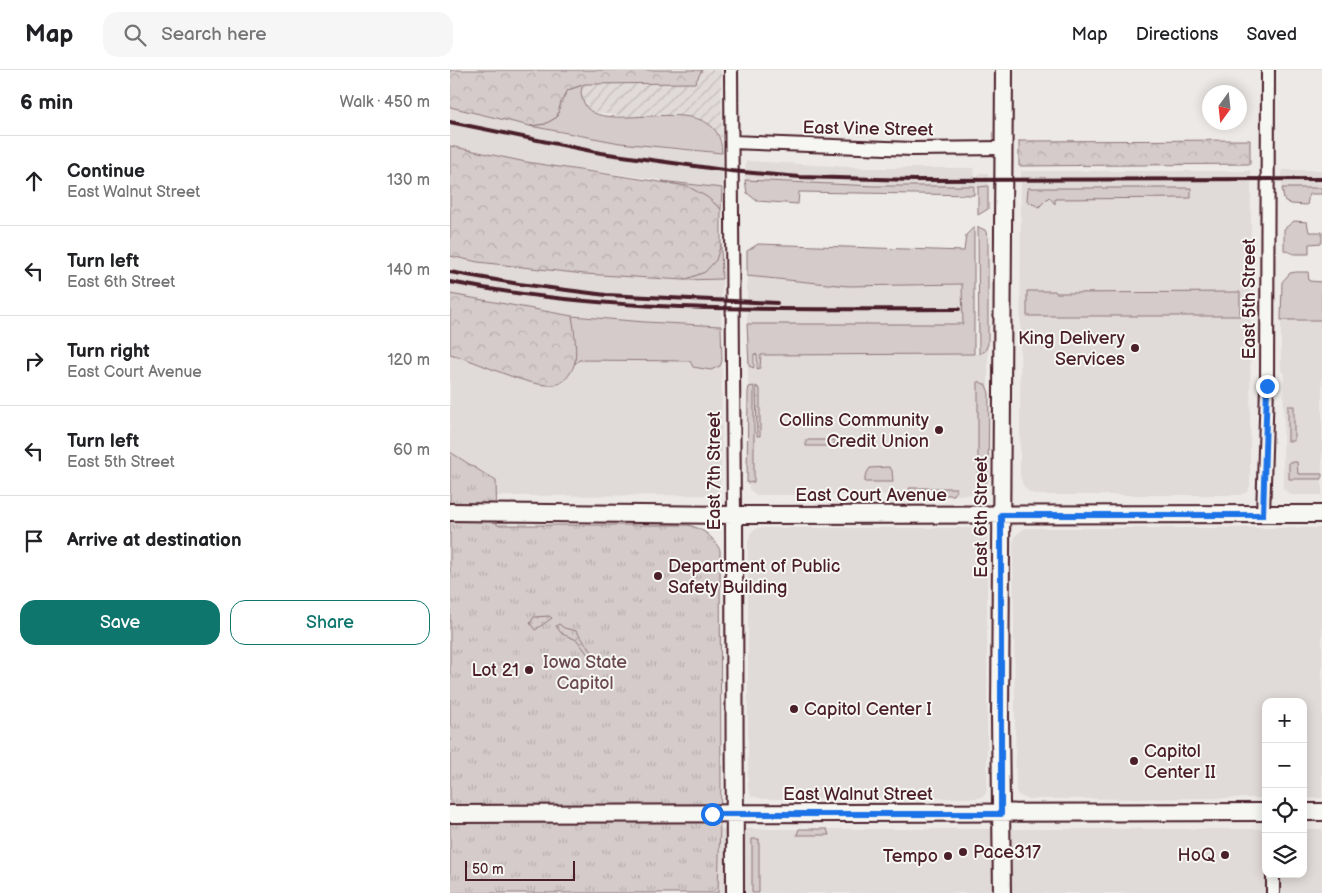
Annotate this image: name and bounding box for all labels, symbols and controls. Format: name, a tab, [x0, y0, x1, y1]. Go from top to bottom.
search box	[103, 12, 453, 57]
text: Map	[25, 20, 73, 49]
icon: search	[121, 21, 149, 49]
text: Search here	[161, 23, 267, 46]
text: Map	[1072, 24, 1108, 45]
text: Directions	[1136, 24, 1218, 45]
text: Saved	[1246, 24, 1297, 45]
north arrow	[1202, 85, 1247, 130]
text: 6 min	[20, 90, 73, 115]
text: Walk · 450 m	[340, 93, 430, 112]
street label: East Vine Street	[802, 117, 934, 141]
text: Continue	[67, 160, 145, 183]
icon: ahead	[20, 167, 48, 195]
text: 130 m	[387, 171, 430, 190]
text: East Walnut Street	[67, 183, 200, 202]
street label: East 5th Street	[1239, 238, 1260, 360]
text: Turn left	[67, 250, 139, 273]
icon: left	[20, 257, 48, 285]
text: 140 m	[387, 261, 430, 280]
text: East 6th Street	[67, 273, 175, 292]
place label: King Delivery Services	[1018, 328, 1126, 370]
text: Turn right	[67, 340, 150, 363]
marker: King Delivery Services	[1129, 342, 1141, 354]
icon: right	[20, 347, 48, 375]
text: 120 m	[387, 351, 430, 370]
text: East Court Avenue	[67, 363, 202, 382]
route end	[1256, 375, 1279, 398]
place label: Collins Community Credit Union	[779, 410, 930, 452]
street label: East 7th Street	[704, 411, 725, 531]
marker: Collins Community Credit Union	[933, 424, 945, 436]
text: Turn left	[67, 430, 139, 453]
icon: left	[20, 437, 48, 465]
text: 60 m	[393, 441, 430, 460]
text: East 5th Street	[67, 453, 175, 472]
street label: East 6th Street	[971, 456, 992, 578]
street label: East Court Avenue	[795, 485, 947, 506]
icon: arrive	[20, 527, 48, 555]
text: Arrive at destination	[67, 529, 242, 552]
place label: Department of Public Safety Building	[668, 556, 840, 598]
marker: Department of Public Safety Building	[652, 570, 664, 582]
button: Save	[20, 600, 220, 645]
button: Share	[230, 600, 430, 645]
park label: Iowa State Capitol	[543, 652, 627, 694]
place label: Lot 21	[471, 660, 519, 681]
marker: Lot 21	[523, 664, 535, 676]
map controls	[1262, 698, 1307, 878]
button: +	[1262, 698, 1307, 743]
place label: Capitol Center I	[804, 699, 932, 720]
marker: Capitol Center I	[788, 703, 800, 715]
place label: Capitol Center II	[1144, 741, 1216, 783]
button: −	[1262, 743, 1307, 788]
marker: Capitol Center II	[1128, 755, 1140, 767]
street label: East Walnut Street	[783, 784, 933, 805]
button: locate	[1262, 788, 1307, 833]
route start	[701, 803, 724, 826]
button: layers	[1262, 833, 1307, 878]
place label: Pace317	[973, 842, 1041, 863]
place label: HoQ	[1178, 845, 1215, 866]
place label: Tempo	[883, 846, 938, 867]
marker: Pace317	[957, 846, 969, 858]
marker: HoQ	[1219, 849, 1231, 861]
marker: Tempo	[942, 850, 954, 862]
scale bar	[465, 858, 575, 881]
text: 50 m	[472, 861, 504, 878]

